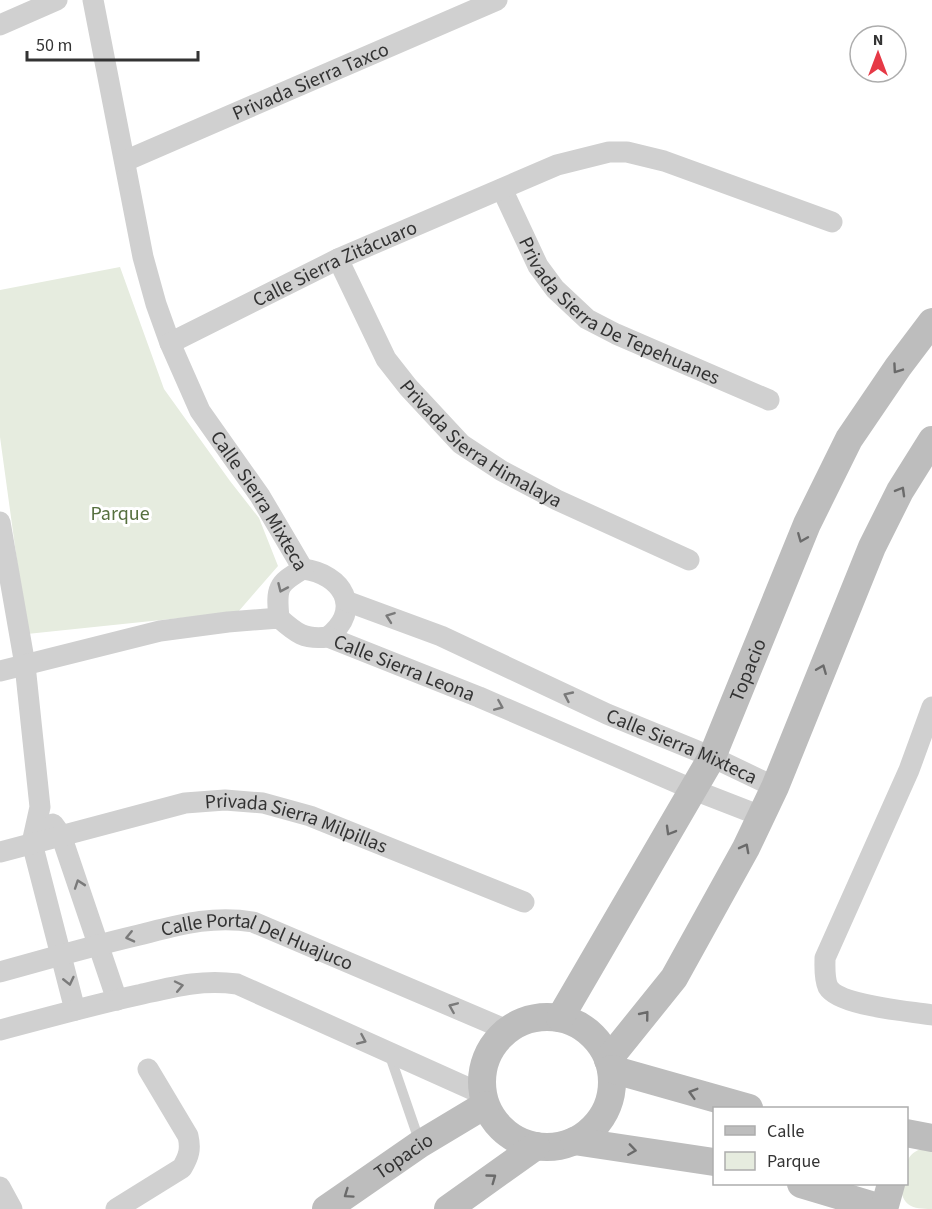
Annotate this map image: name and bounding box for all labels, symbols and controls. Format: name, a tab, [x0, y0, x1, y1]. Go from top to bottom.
scale bar	[27, 24, 198, 62]
north arrow	[848, 24, 908, 84]
text: N	[873, 29, 883, 51]
text: 50 m	[36, 33, 72, 58]
street label: Privada Sierra Taxco	[228, 35, 393, 128]
street label: Calle Sierra Zitácuaro	[248, 214, 422, 315]
street label: Privada Sierra De Tepehuanes	[511, 232, 724, 392]
one-way arrow	[893, 362, 904, 373]
street label: Privada Sierra Himalaya	[392, 374, 567, 515]
street label: Calle Sierra Mixteca	[203, 425, 314, 577]
one-way arrow	[894, 486, 905, 497]
park label: Parque	[90, 500, 150, 528]
one-way arrow	[797, 532, 809, 543]
one-way arrow	[277, 582, 289, 593]
one-way arrow	[385, 612, 396, 625]
street label: Calle Sierra Leona	[329, 628, 479, 709]
street label: Topacio	[723, 634, 774, 706]
one-way arrow	[815, 664, 827, 675]
one-way arrow	[563, 692, 574, 704]
one-way arrow	[493, 699, 504, 711]
street label: Calle Sierra Mixteca	[602, 702, 762, 792]
street label: Privada Sierra Milpillas	[204, 787, 391, 861]
one-way arrow	[666, 824, 677, 835]
one-way arrow	[738, 843, 749, 854]
one-way arrow	[73, 879, 86, 890]
street label: Calle Portal Del Huajuco	[158, 907, 357, 978]
one-way arrow	[126, 929, 136, 942]
one-way arrow	[61, 976, 74, 986]
one-way arrow	[174, 980, 184, 993]
one-way arrow	[448, 1002, 459, 1014]
one-way arrow	[638, 1010, 649, 1021]
one-way arrow	[355, 1032, 366, 1044]
one-way arrow	[688, 1087, 698, 1100]
legend	[713, 1107, 908, 1185]
text: Calle	[767, 1119, 805, 1144]
street label: Topacio	[369, 1126, 439, 1187]
one-way arrow	[628, 1143, 637, 1155]
text: Parque	[767, 1149, 820, 1174]
one-way arrow	[486, 1174, 497, 1185]
one-way arrow	[344, 1187, 355, 1198]

